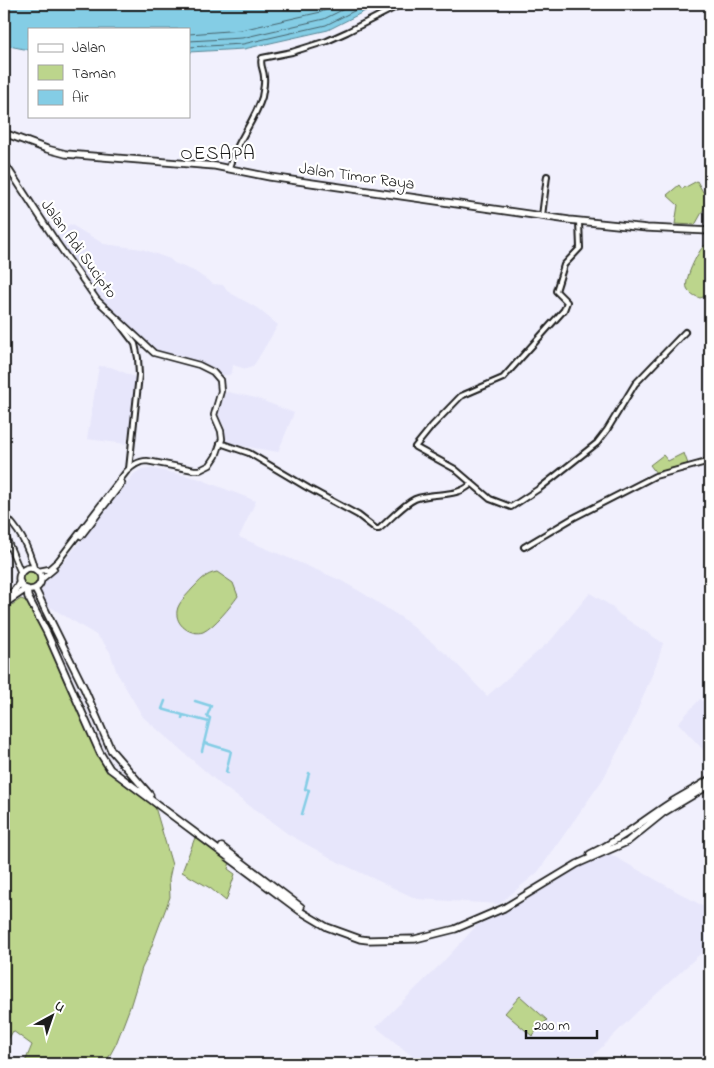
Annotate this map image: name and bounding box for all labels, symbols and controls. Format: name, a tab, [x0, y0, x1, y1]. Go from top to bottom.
legend	[28, 28, 190, 118]
text: Jalan	[72, 37, 105, 59]
text: Taman	[72, 63, 116, 85]
text: Air	[72, 87, 89, 109]
district label: OESAPA	[180, 141, 256, 168]
street label: Jalan Timor Raya	[297, 157, 416, 197]
street label: Jalan Adi Sucipto	[34, 195, 123, 304]
north arrow	[28, 990, 78, 1040]
text: U	[49, 996, 70, 1018]
scale bar	[526, 1008, 598, 1040]
text: 200 m	[534, 1015, 570, 1037]

